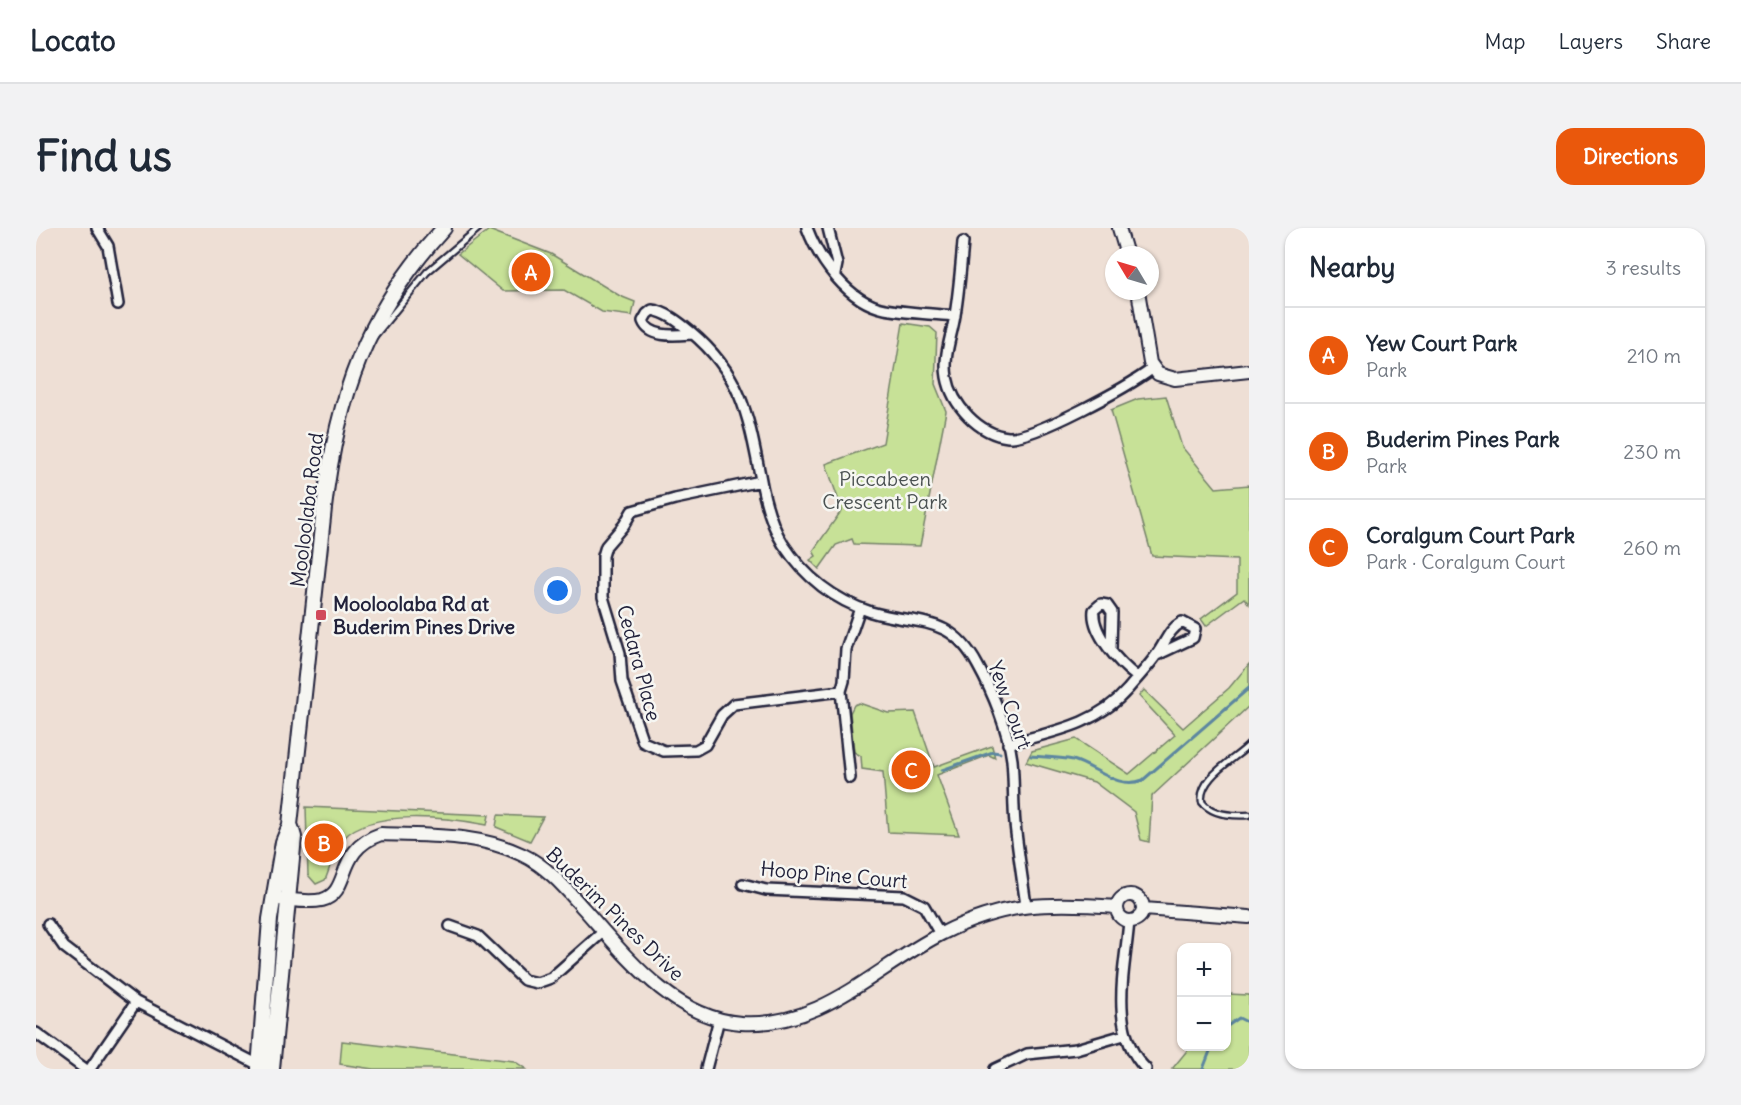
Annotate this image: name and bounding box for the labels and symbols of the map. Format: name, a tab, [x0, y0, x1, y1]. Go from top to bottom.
north arrow	[1105, 246, 1159, 300]
pin: A	[512, 250, 550, 294]
street label: Mooloolaba Road	[285, 431, 328, 589]
park label: Piccabeen Crescent Park	[822, 466, 948, 514]
your location	[543, 576, 572, 605]
place label: Mooloolaba Rd at Buderim Pines Drive	[333, 591, 515, 639]
street label: Cedara Place	[612, 602, 667, 724]
marker: Mooloolaba Rd at Buderim Pines Drive	[314, 608, 328, 622]
street label: Yew Court	[983, 658, 1038, 752]
pin: C	[892, 748, 930, 792]
pin: B	[304, 820, 344, 866]
street label: Buderim Pines Drive	[541, 841, 690, 986]
street label: Hoop Pine Court	[760, 856, 909, 893]

